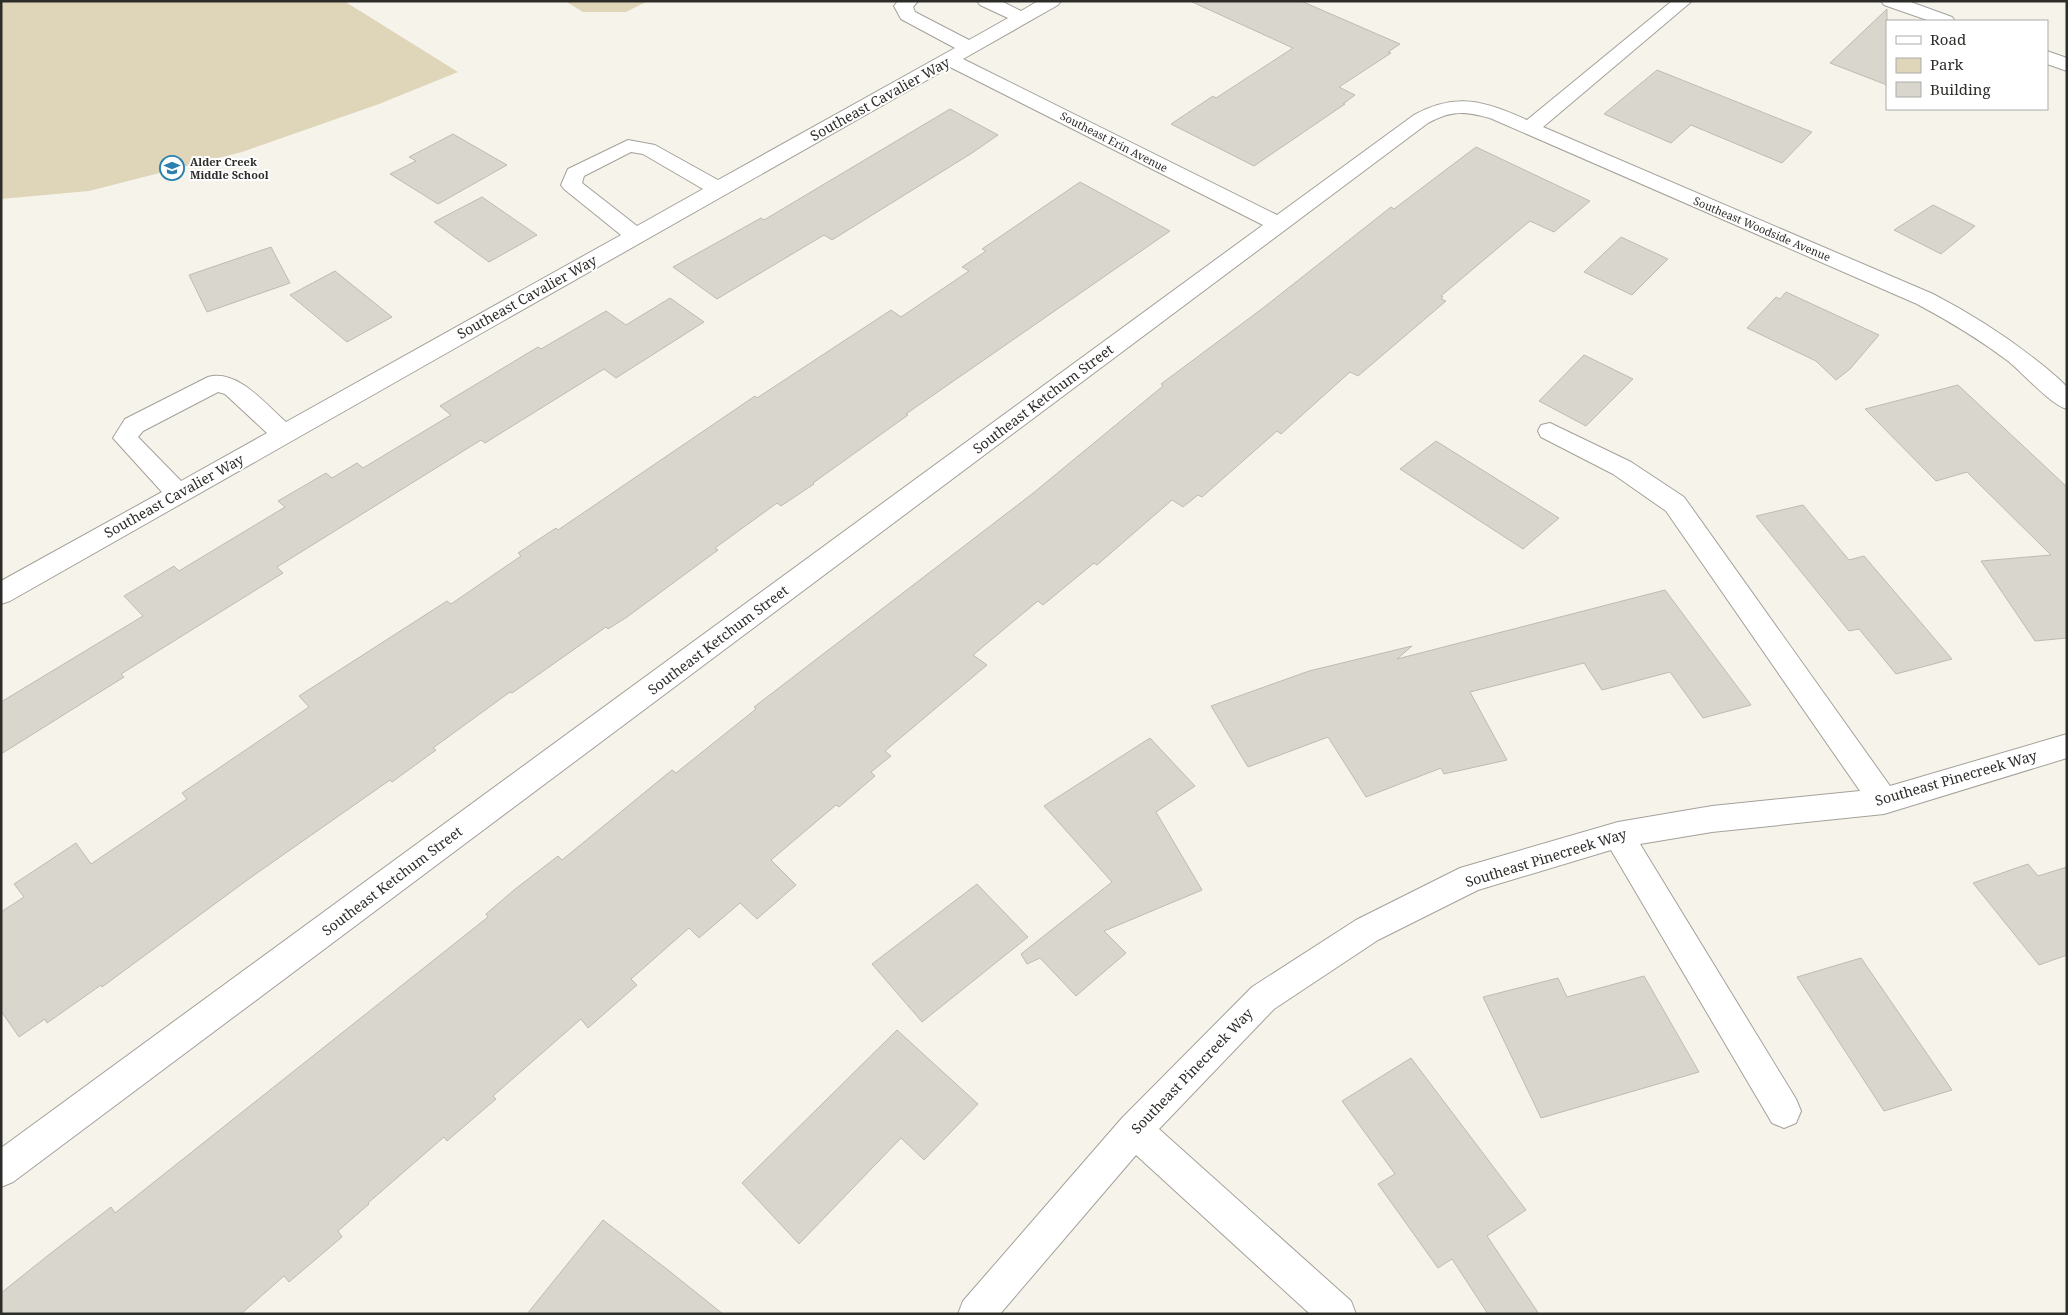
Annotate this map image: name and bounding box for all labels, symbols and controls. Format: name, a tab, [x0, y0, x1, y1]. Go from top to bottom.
legend	[1886, 20, 2048, 110]
text: Road	[1930, 29, 1966, 49]
street label: Southeast Cavalier Way	[807, 52, 953, 145]
text: Park	[1930, 54, 1964, 74]
text: Building	[1930, 79, 1991, 99]
street label: Southeast Erin Avenue	[1058, 108, 1171, 175]
place label: Alder Creek Middle School	[190, 154, 269, 182]
school or university icon: Alder Creek Middle School	[159, 155, 185, 181]
street label: Southeast Woodside Avenue	[1691, 193, 1833, 264]
street label: Southeast Cavalier Way	[454, 250, 600, 343]
street label: Southeast Ketchum Street	[969, 339, 1117, 458]
street label: Southeast Cavalier Way	[101, 449, 247, 542]
street label: Southeast Ketchum Street	[644, 580, 792, 699]
street label: Southeast Pinecreek Way	[1873, 745, 2039, 810]
street label: Southeast Ketchum Street	[318, 821, 466, 940]
street label: Southeast Pinecreek Way	[1463, 824, 1629, 891]
street label: Southeast Pinecreek Way	[1127, 1004, 1257, 1138]

